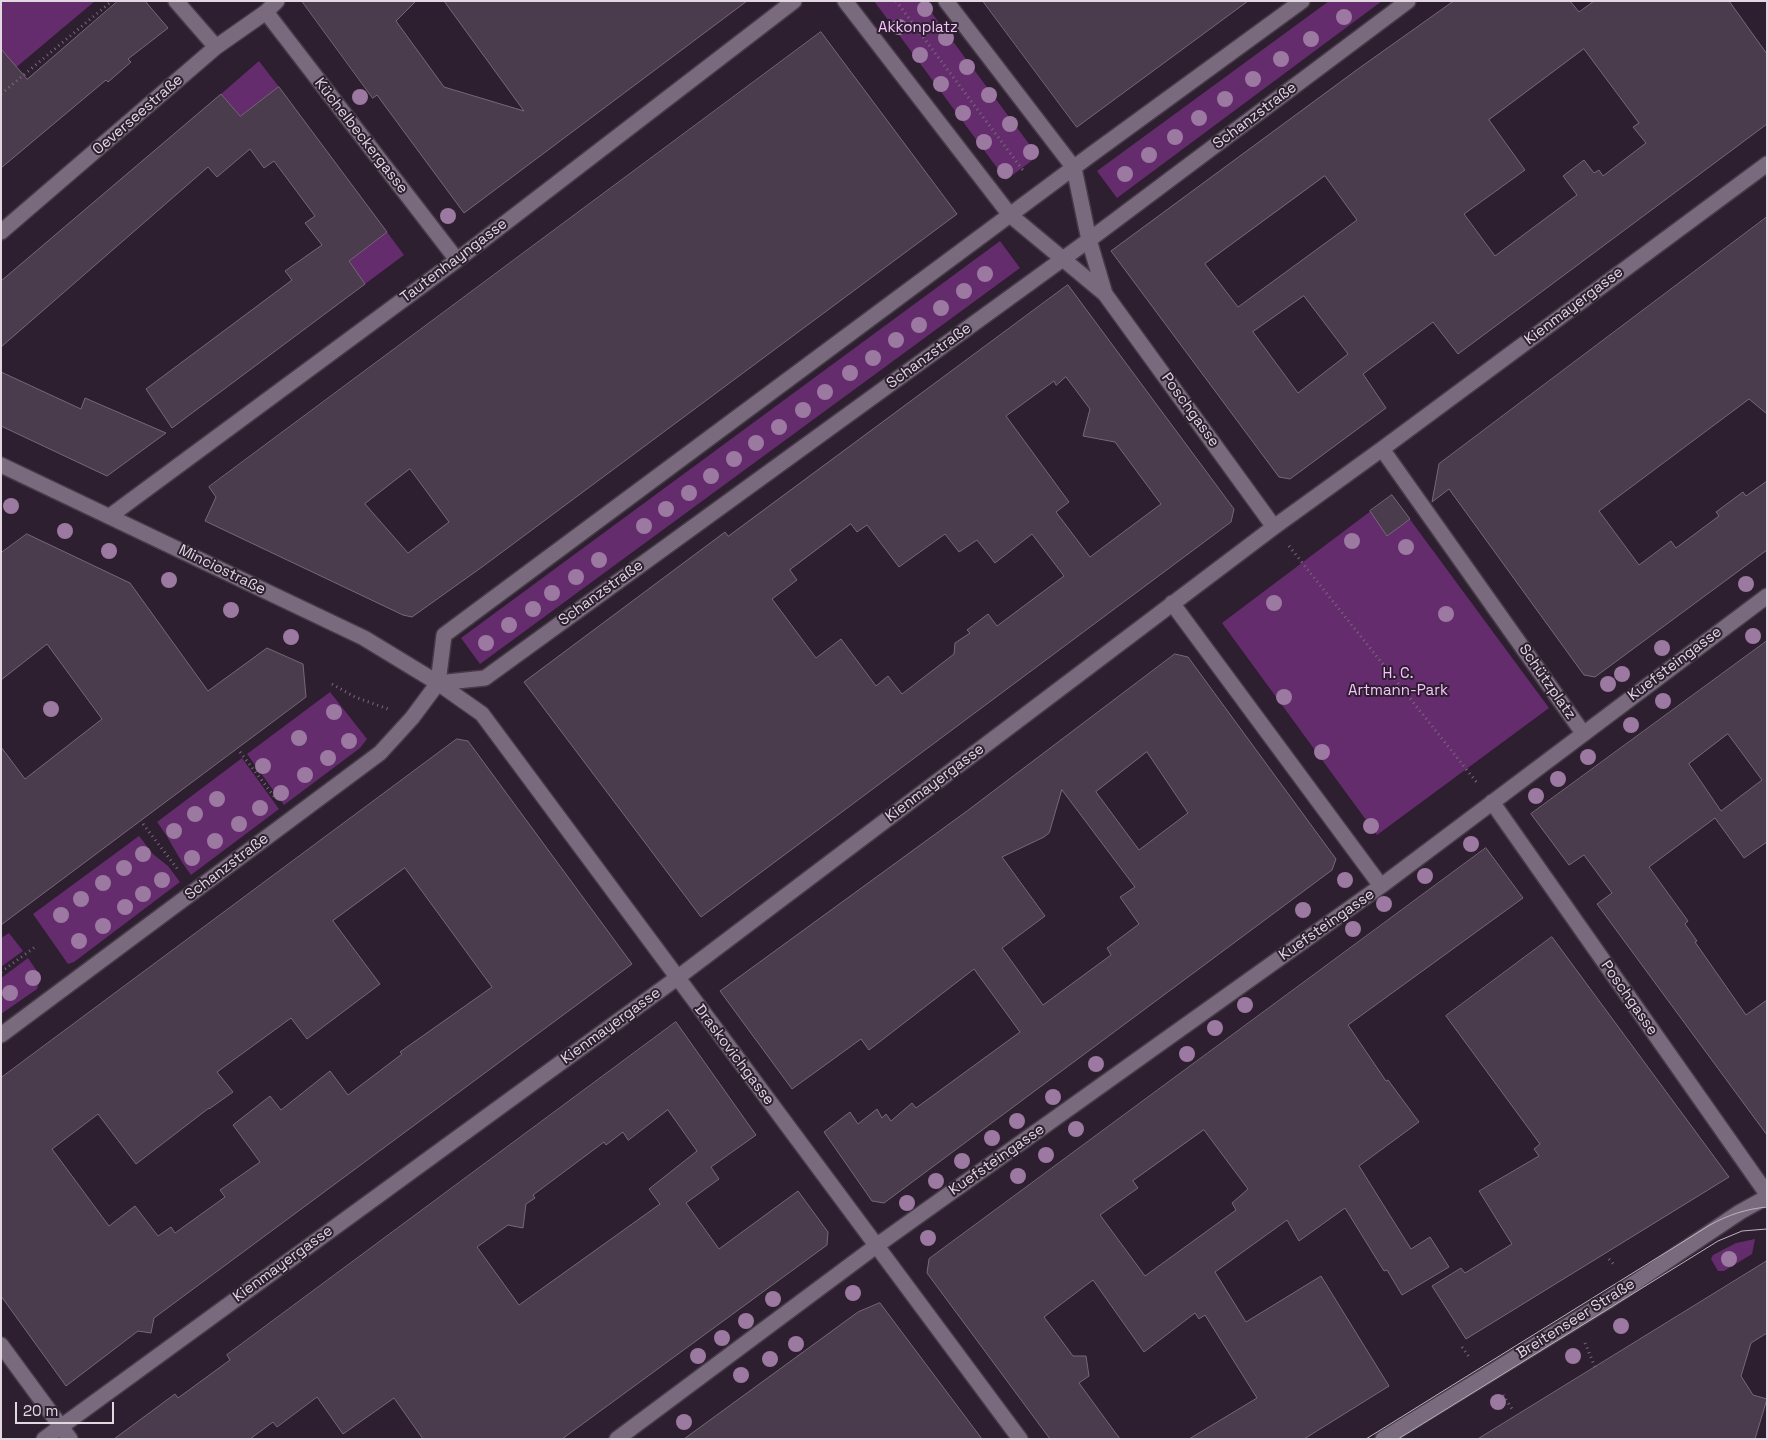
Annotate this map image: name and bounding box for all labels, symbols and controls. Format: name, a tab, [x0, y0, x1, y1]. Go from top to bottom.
park label: Akkonplatz	[878, 19, 958, 37]
street label: Oeverseestraße	[89, 71, 187, 159]
street label: Küchelbeckergasse	[310, 75, 412, 197]
street label: Schanzstraße	[1210, 79, 1300, 153]
street label: Tautenhayngasse	[397, 215, 511, 307]
street label: Kienmayergasse	[1521, 263, 1627, 349]
street label: Schanzstraße	[883, 319, 975, 393]
street label: Poschgasse	[1157, 370, 1223, 450]
street label: Minciostraße	[175, 541, 269, 599]
street label: Schanzstraße	[555, 556, 647, 630]
street label: Kuefsteingasse	[1625, 623, 1725, 705]
street label: Schützplatz	[1515, 641, 1579, 723]
park label: H. C. Artmann-Park	[1348, 665, 1448, 700]
street label: Kienmayergasse	[882, 740, 988, 826]
street label: Schanzstraße	[182, 830, 272, 904]
street label: Kuefsteingasse	[1276, 885, 1378, 965]
street label: Poschgasse	[1597, 957, 1661, 1039]
street label: Kienmayergasse	[558, 984, 664, 1068]
street label: Draskovichgasse	[690, 1001, 778, 1109]
street label: Kuefsteingasse	[946, 1120, 1048, 1200]
street label: Kienmayergasse	[230, 1222, 336, 1306]
street label: Breitenseer Straße	[1513, 1275, 1639, 1363]
scale bar	[18, 1392, 116, 1424]
text: 20 m	[23, 1401, 58, 1420]

